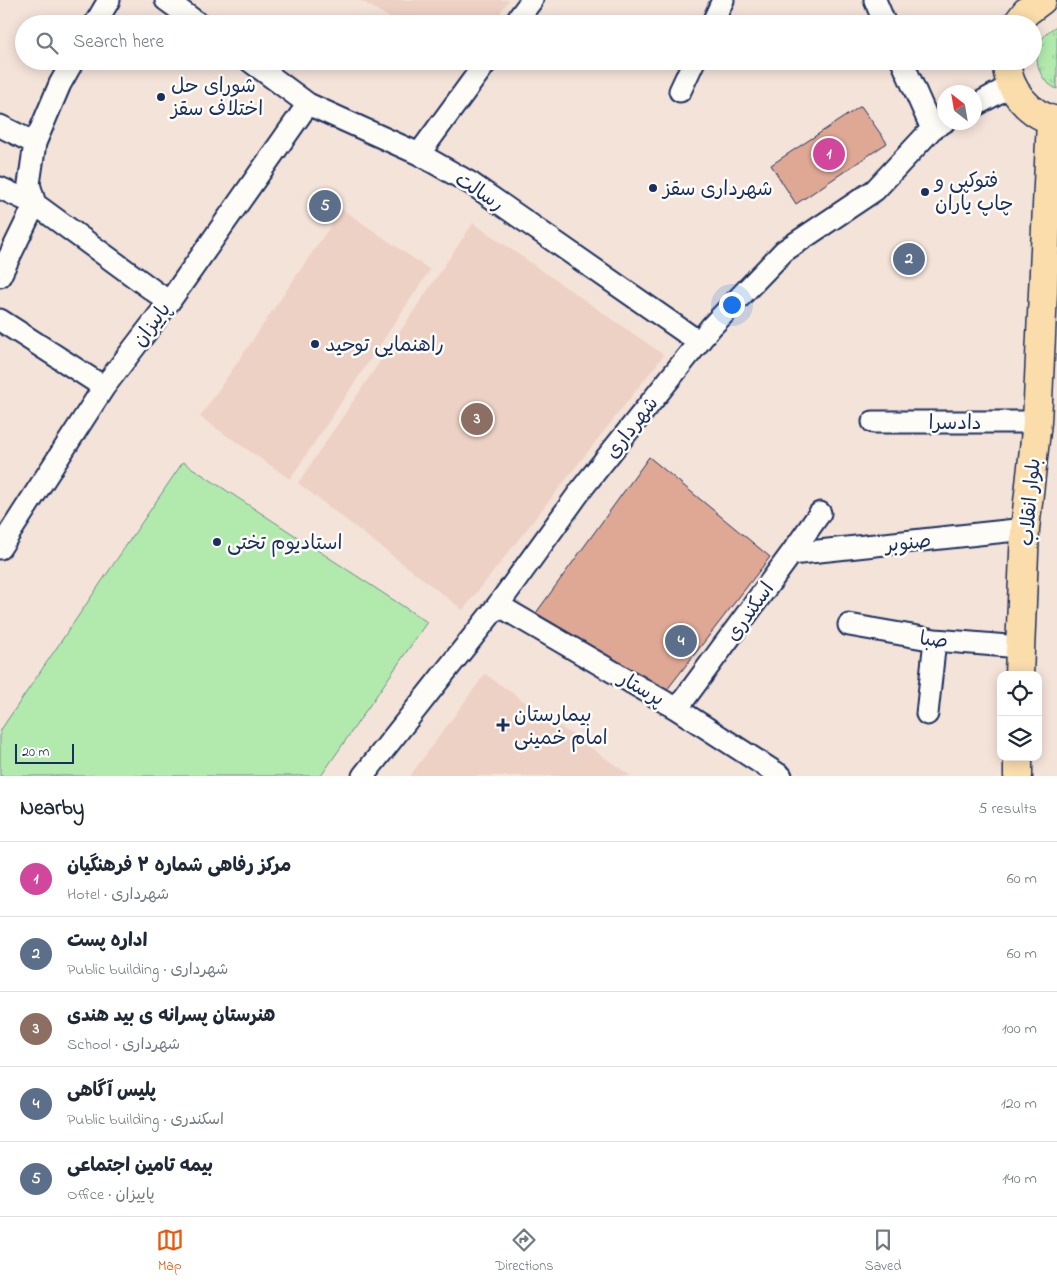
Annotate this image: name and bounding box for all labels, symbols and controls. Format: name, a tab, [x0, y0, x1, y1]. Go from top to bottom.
search box	[15, 15, 1042, 70]
icon: search	[33, 29, 61, 57]
text: Search here	[73, 29, 164, 56]
place label: شورای حل اختلاف سقز	[169, 73, 263, 125]
north arrow	[937, 85, 982, 130]
marker: شورای حل اختلاف سقز	[155, 91, 167, 103]
pin: 1	[813, 135, 845, 173]
street label: رسالت	[448, 166, 509, 220]
place label: فتوکپی و چاپ یاران	[933, 168, 1013, 220]
place label: شهرداری سقز	[661, 176, 773, 205]
marker: شهرداری سقز	[647, 182, 659, 194]
marker: فتوکپی و چاپ یاران	[919, 186, 931, 198]
pin: 5	[309, 187, 341, 225]
pin: 2	[893, 240, 925, 278]
your location	[719, 292, 745, 318]
street label: پاییزان	[127, 297, 179, 354]
place label: راهنمایی توحید	[325, 332, 444, 361]
marker: راهنمایی توحید	[309, 338, 321, 350]
street label: شهرداری	[599, 391, 667, 466]
pin: 3	[461, 400, 493, 438]
street label: دادسرا	[928, 410, 982, 439]
street label: بلوار انقلاب	[1013, 457, 1050, 547]
street label: صنوبر	[882, 528, 933, 562]
place label: استادیوم تختی	[227, 530, 342, 559]
marker: استادیوم تختی	[211, 536, 223, 548]
street label: اسکندری	[720, 577, 782, 648]
pin: 4	[665, 622, 697, 660]
street label: صبا	[918, 625, 950, 658]
street label: پرستار	[611, 664, 669, 715]
map controls	[997, 671, 1042, 761]
button: locate	[997, 671, 1042, 716]
place label: بیمارستان امام خمینی	[514, 702, 608, 754]
button: layers	[997, 716, 1042, 761]
marker: بیمارستان امام خمینی	[496, 718, 510, 732]
scale bar	[15, 741, 74, 764]
text: 20 m	[22, 742, 49, 763]
text: Nearby	[20, 794, 84, 824]
text: 5 results	[978, 797, 1037, 821]
text: مرکز رفاهی شماره ۲ فرهنگیان	[67, 853, 291, 880]
text: 1	[33, 867, 39, 891]
text: 60 m	[1007, 867, 1037, 891]
text: Hotel · شهرداری	[67, 883, 169, 907]
text: اداره پست	[67, 928, 147, 955]
text: 2	[32, 942, 40, 966]
text: 60 m	[1007, 942, 1037, 966]
text: Public building · شهرداری	[67, 958, 228, 982]
text: هنرستان پسرانه ی بید هندی	[67, 1003, 275, 1030]
text: 3	[33, 1017, 39, 1041]
text: 100 m	[1002, 1017, 1037, 1041]
text: School · شهرداری	[67, 1033, 180, 1057]
text: پلیس آگاهی	[67, 1078, 156, 1105]
text: 4	[33, 1092, 39, 1116]
text: 120 m	[1001, 1092, 1037, 1116]
text: Public building · اسکندری	[67, 1108, 224, 1132]
text: بیمه تامین اجتماعی	[67, 1153, 213, 1180]
text: 5	[31, 1167, 41, 1191]
text: 140 m	[1002, 1167, 1037, 1191]
text: Office · پاییزان	[67, 1183, 155, 1207]
tab: Map	[156, 1226, 184, 1277]
tab: Directions	[495, 1226, 553, 1277]
tab: Saved	[865, 1226, 901, 1277]

